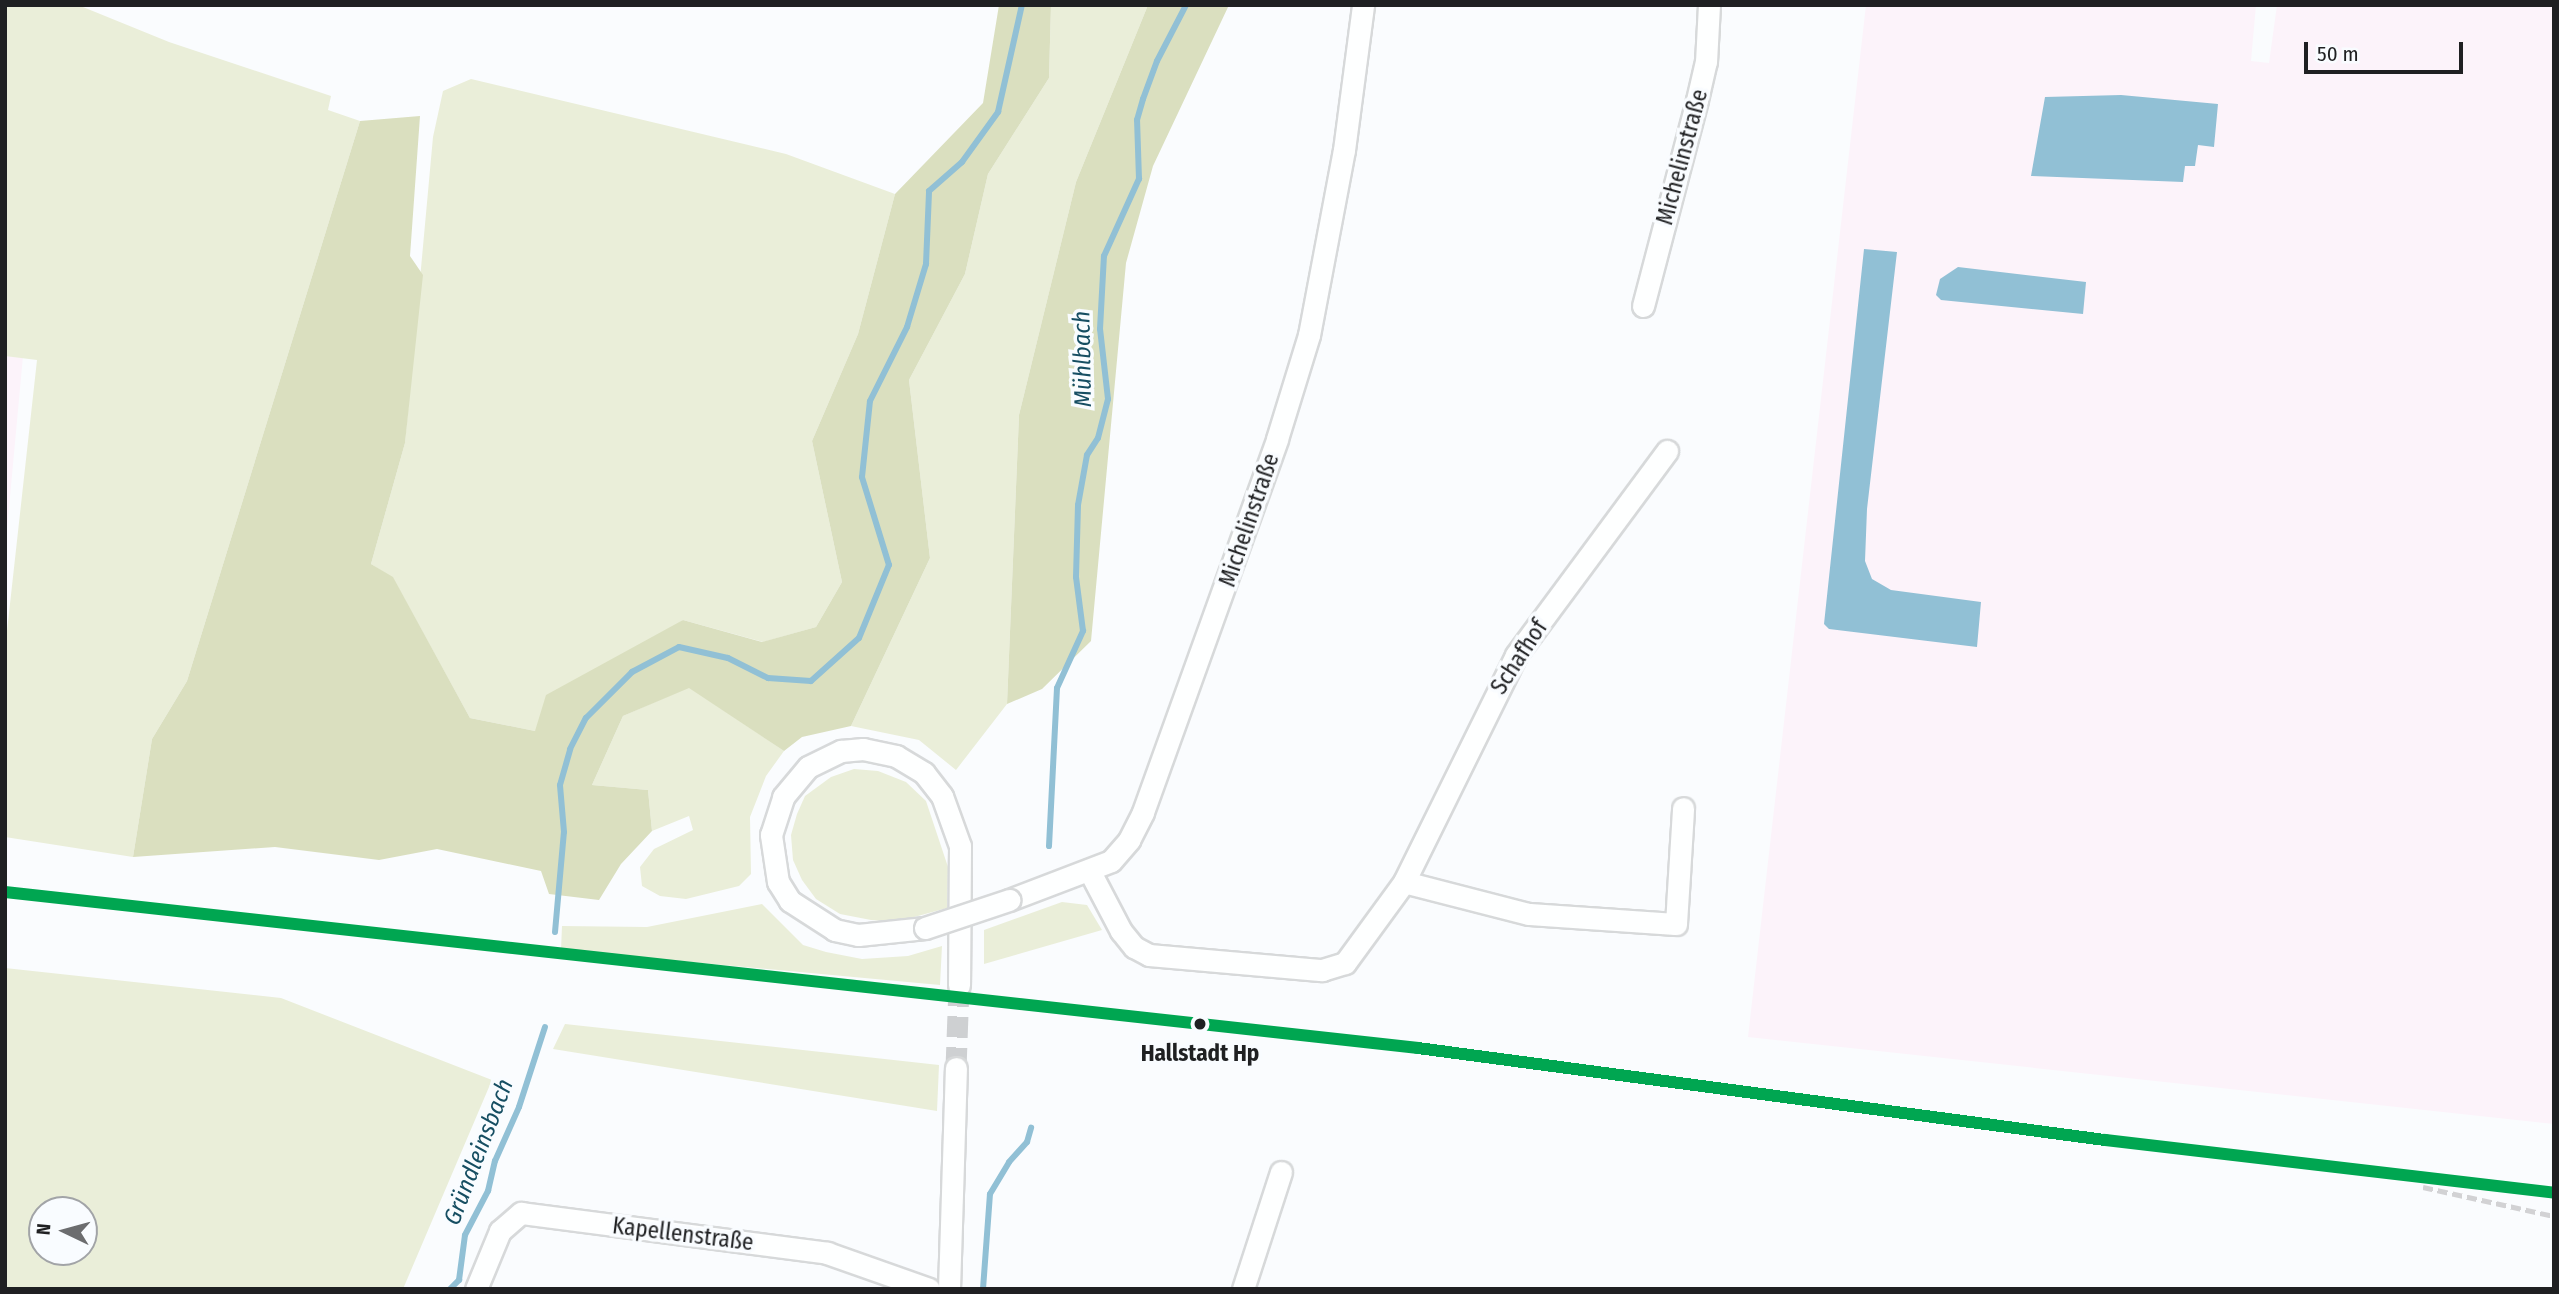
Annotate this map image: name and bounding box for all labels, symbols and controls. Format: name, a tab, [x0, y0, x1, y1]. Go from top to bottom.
scale bar	[2307, 28, 2466, 72]
text: 50 m	[2317, 41, 2359, 67]
street label: Michelinstraße	[1651, 86, 1713, 228]
water label: Mühlbach	[1068, 311, 1098, 407]
street label: Michelinstraße	[1213, 450, 1285, 590]
street label: Schafhof	[1485, 615, 1553, 699]
marker: Hallstadt Hp	[1188, 1012, 1212, 1036]
place label: Hallstadt Hp	[1141, 1039, 1259, 1067]
water label: Gründleinsbach	[438, 1075, 520, 1229]
north arrow	[28, 1196, 98, 1266]
street label: Kapellenstraße	[611, 1212, 755, 1256]
text: N	[32, 1223, 56, 1236]

